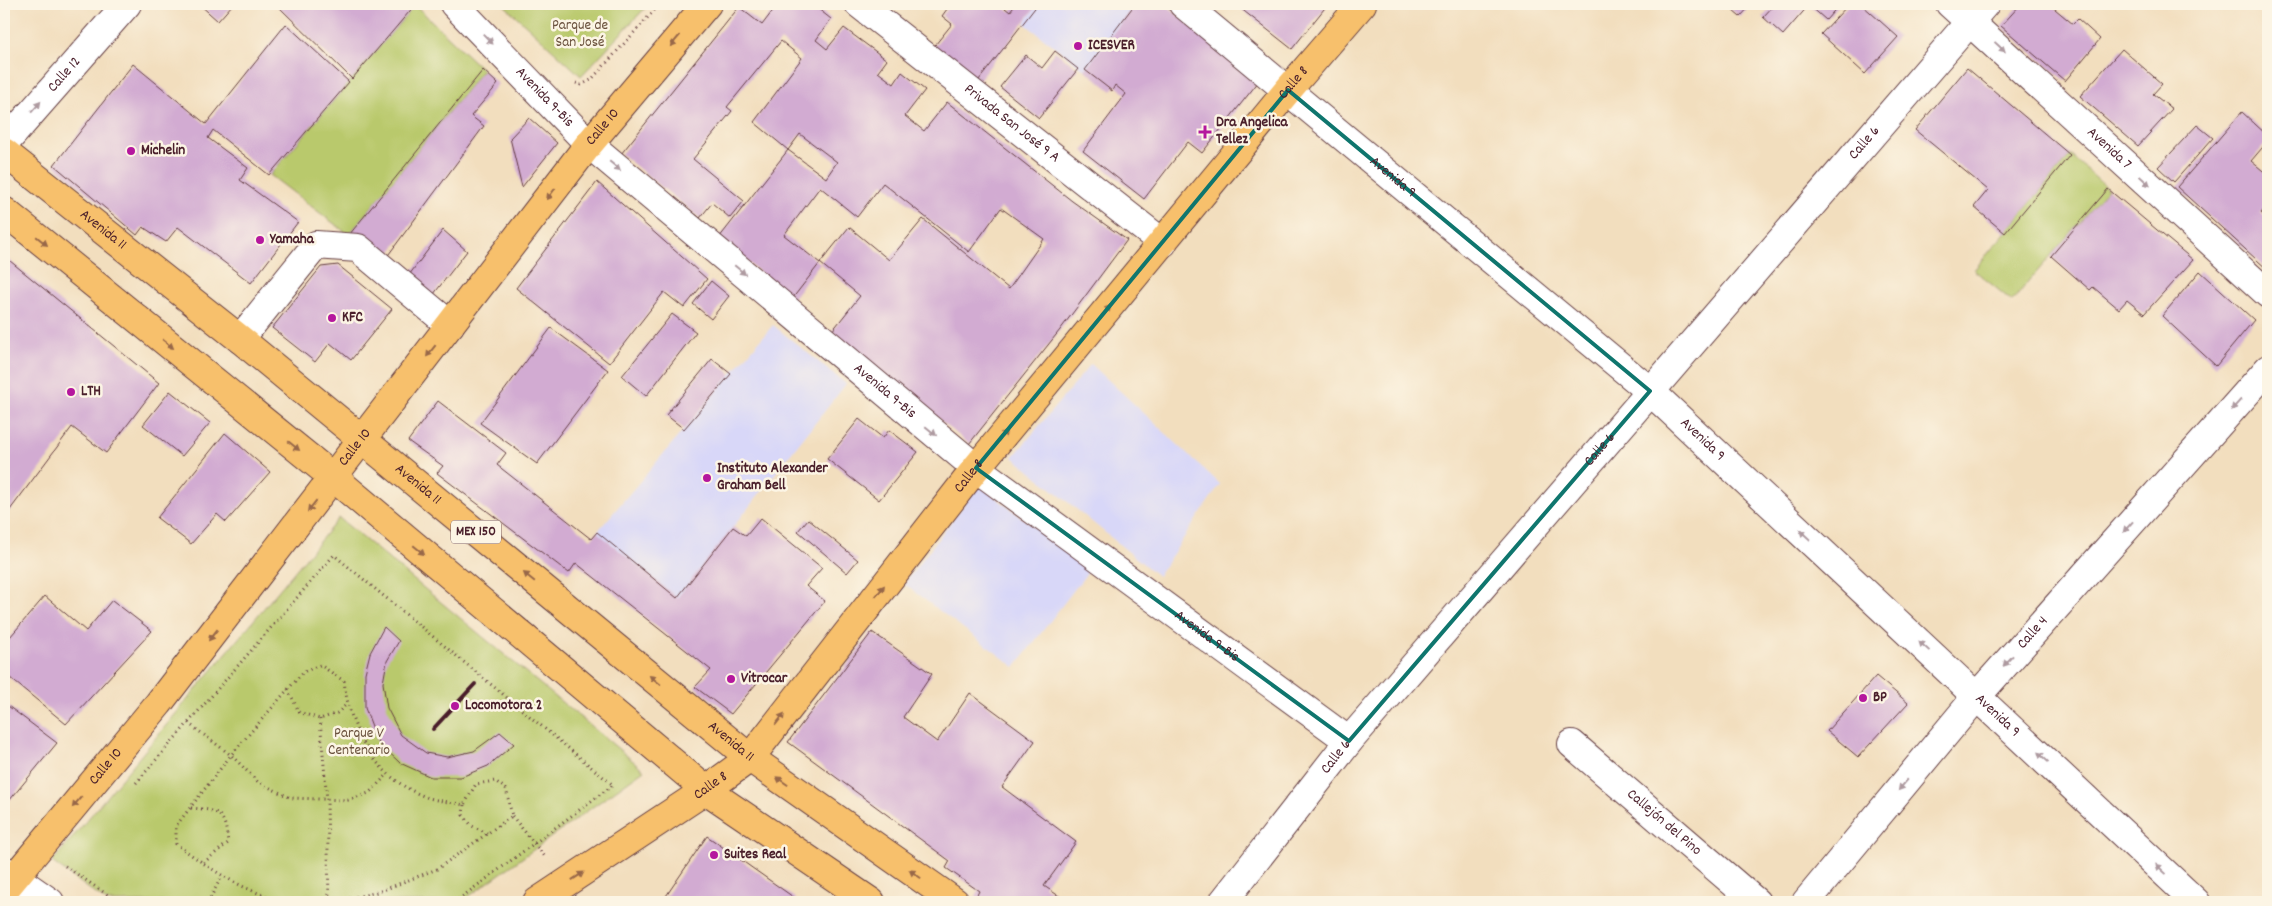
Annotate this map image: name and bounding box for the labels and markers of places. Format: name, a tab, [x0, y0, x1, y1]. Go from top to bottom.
place label: ICESVER	[1088, 35, 1135, 57]
marker: ICESVER	[1072, 40, 1084, 52]
place label: Dra Angelica Tellez	[1216, 112, 1288, 151]
marker: Dra Angelica Tellez	[1198, 125, 1212, 139]
place label: Michelin	[141, 140, 185, 162]
marker: Michelin	[125, 145, 137, 157]
place label: Yamaha	[269, 229, 315, 251]
marker: Yamaha	[254, 234, 266, 246]
place label: KFC	[342, 307, 364, 329]
marker: KFC	[326, 312, 338, 324]
place label: LTH	[81, 381, 101, 403]
marker: LTH	[65, 386, 77, 398]
place label: Instituto Alexander Graham Bell	[717, 458, 828, 497]
marker: Instituto Alexander Graham Bell	[701, 472, 713, 484]
place label: Vitrocar	[741, 668, 788, 690]
marker: Vitrocar	[725, 673, 737, 685]
place label: BP	[1873, 687, 1887, 709]
marker: BP	[1857, 692, 1869, 704]
place label: Locomotora 2	[465, 695, 542, 717]
marker: Locomotora 2	[449, 700, 461, 712]
place label: Suites Real	[724, 844, 787, 866]
marker: Suites Real	[708, 849, 720, 861]

